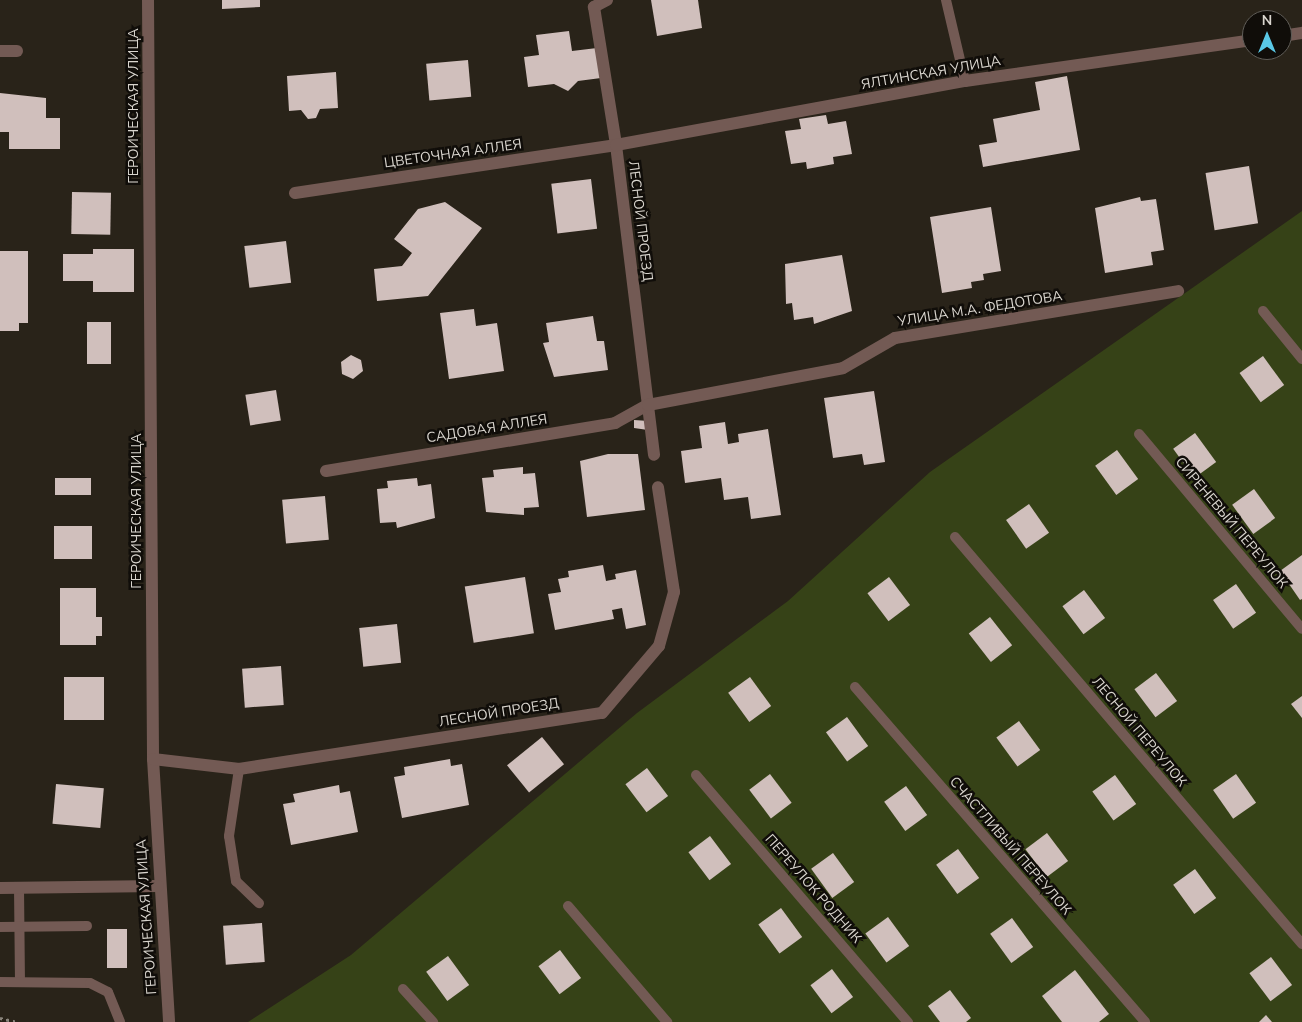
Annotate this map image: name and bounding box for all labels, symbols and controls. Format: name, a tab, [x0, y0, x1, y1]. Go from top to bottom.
north arrow	[1242, 10, 1292, 60]
text: N	[1262, 11, 1272, 30]
street label: ГЕРОИЧЕСКАЯ УЛИЦА	[126, 28, 142, 184]
street label: ЯЛТИНСКАЯ УЛИЦА	[860, 52, 1002, 94]
street label: ЦВЕТОЧНАЯ АЛЛЕЯ	[383, 136, 523, 172]
street label: ЛЕСНОЙ ПРОЕЗД	[624, 160, 656, 282]
street label: УЛИЦА М.А. ФЕДОТОВА	[896, 288, 1064, 330]
street label: САДОВАЯ АЛЛЕЯ	[425, 411, 549, 447]
street label: ГЕРОИЧЕСКАЯ УЛИЦА	[129, 433, 145, 589]
street label: СИРЕНЕВЫЙ ПЕРЕУЛОК	[1171, 454, 1291, 592]
street label: ЛЕСНОЙ ПЕРЕУЛОК	[1088, 674, 1190, 790]
street label: ЛЕСНОЙ ПРОЕЗД	[438, 695, 560, 731]
street label: СЧАСТЛИВЫЙ ПЕРЕУЛОК	[946, 774, 1074, 918]
street label: ПЕРЕУЛОК РОДНИК	[761, 831, 865, 947]
street label: ГЕРОИЧЕСКАЯ УЛИЦА	[133, 839, 161, 995]

